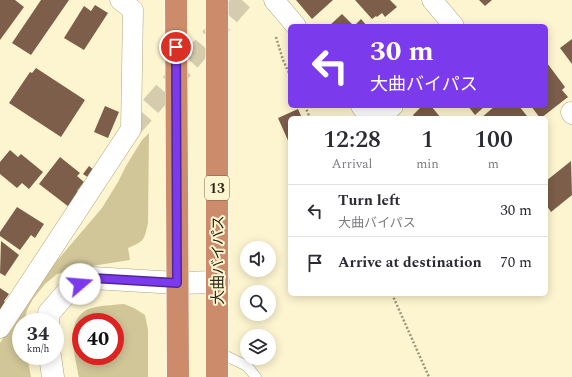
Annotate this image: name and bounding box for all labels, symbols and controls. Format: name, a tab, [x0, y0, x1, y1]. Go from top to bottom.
pin	[159, 30, 193, 64]
text: 30 m	[370, 30, 434, 73]
icon: arrive	[165, 36, 187, 58]
icon: left	[304, 40, 356, 92]
text: 大曲バイパス	[370, 71, 478, 98]
text: 12:28	[323, 122, 381, 158]
text: 1	[421, 122, 434, 158]
text: 100	[474, 122, 513, 158]
text: Arrival	[332, 154, 372, 174]
text: min	[416, 154, 439, 174]
text: m	[488, 154, 499, 174]
road number: 13	[205, 176, 229, 200]
text: Turn left	[338, 189, 400, 212]
text: 30 m	[500, 199, 532, 222]
icon: left	[304, 200, 326, 222]
text: 大曲バイパス	[338, 213, 416, 233]
street label: 大曲バイパス	[207, 215, 230, 305]
map controls	[240, 241, 276, 365]
button: sound	[240, 241, 276, 277]
text: Arrive at destination	[338, 251, 482, 274]
text: 70 m	[500, 251, 532, 274]
icon: arrive	[304, 252, 326, 274]
position arrow	[59, 263, 101, 305]
button: search	[240, 285, 276, 321]
speed limit sign: 40	[72, 313, 124, 365]
text: 34	[27, 319, 49, 349]
button: layers	[240, 329, 276, 365]
text: km/h	[27, 341, 49, 357]

